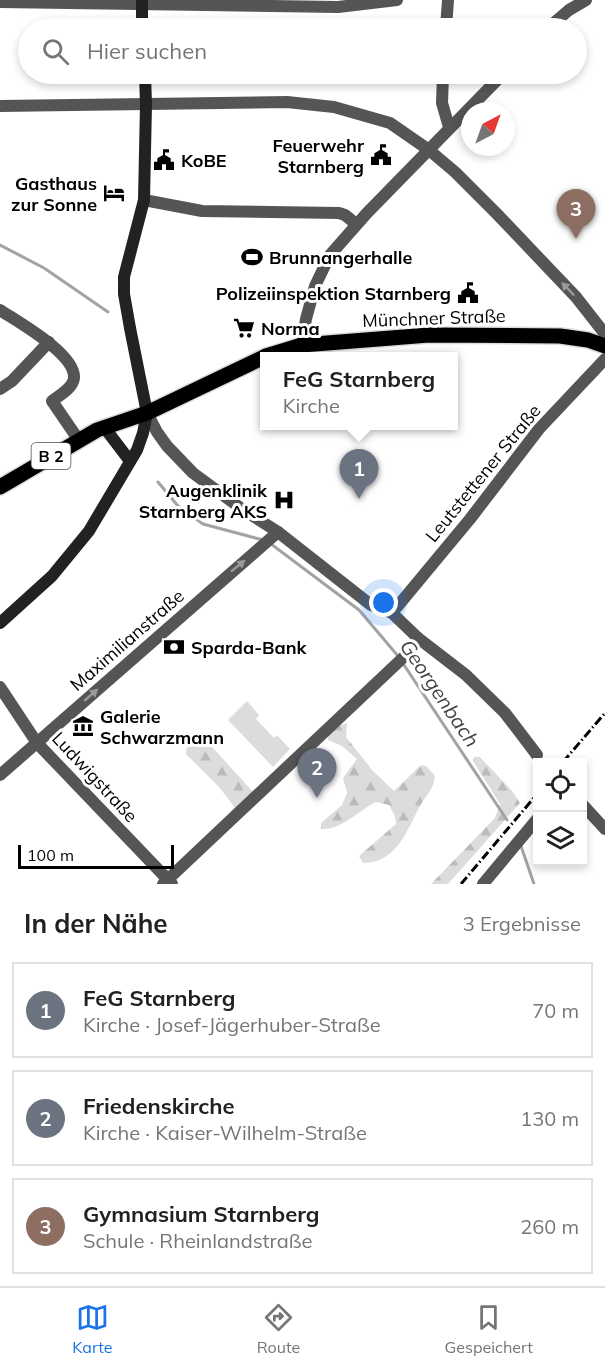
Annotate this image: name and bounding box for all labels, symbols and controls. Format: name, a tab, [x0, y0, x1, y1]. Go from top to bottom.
search box	[18, 18, 587, 84]
icon: search	[39, 35, 72, 68]
text: Hier suchen	[87, 37, 207, 65]
north arrow	[461, 102, 515, 156]
place label: Feuerwehr Starnberg	[272, 134, 365, 178]
public building icon: Feuerwehr Starnberg	[369, 143, 393, 167]
public building icon: KoBE	[152, 148, 176, 172]
place label: KoBE	[181, 149, 227, 172]
place label: Gasthaus zur Sonne	[11, 172, 97, 216]
hotel icon: Gasthaus zur Sonne	[102, 181, 126, 205]
pin: 3	[556, 190, 596, 239]
sports icon: Brunnangerhalle	[240, 245, 264, 269]
place label: Brunnangerhalle	[269, 246, 412, 269]
public building icon: Polizeiinspektion Starnberg	[456, 281, 480, 305]
place label: Polizeiinspektion Starnberg	[216, 282, 451, 305]
one-way arrow	[561, 282, 575, 297]
street label: Münchner Straße	[362, 304, 506, 332]
supermarket icon: Norma	[232, 316, 256, 340]
place label: Norma	[261, 317, 320, 340]
popup	[260, 352, 458, 430]
text: FeG Starnberg	[283, 365, 435, 393]
text: Kirche	[283, 393, 340, 418]
street label: Leutstettener Straße	[420, 399, 546, 547]
road number: B 2	[32, 443, 70, 469]
pin: 1	[340, 450, 378, 499]
place label: Augenklinik Starnberg AKS	[139, 479, 268, 523]
hospital icon: Augenklinik Starnberg AKS	[272, 488, 296, 512]
one-way arrow	[230, 560, 246, 573]
street label: Maximilianstraße	[65, 584, 189, 696]
your location	[369, 588, 398, 617]
water label: Georgenbach	[395, 634, 485, 752]
bank icon: Sparda-Bank	[162, 635, 186, 659]
place label: Sparda-Bank	[191, 636, 307, 659]
one-way arrow	[84, 688, 99, 702]
place label: Galerie Schwarzmann	[100, 705, 224, 749]
museum icon: Galerie Schwarzmann	[71, 714, 95, 738]
street label: Ludwigstraße	[47, 727, 143, 827]
pin: 2	[298, 748, 336, 798]
map controls	[533, 758, 587, 866]
button: locate	[533, 758, 587, 812]
button: layers	[533, 812, 587, 866]
scale bar	[18, 842, 174, 870]
text: 100 m	[27, 845, 74, 865]
text: In der Nähe	[24, 907, 168, 940]
text: 3 Ergebnisse	[463, 911, 581, 936]
text: FeG Starnberg	[83, 984, 235, 1012]
text: 1	[40, 998, 52, 1023]
text: 70 m	[532, 998, 579, 1023]
text: Kirche · Josef-Jägerhuber-Straße	[83, 1012, 381, 1037]
text: Friedenskirche	[83, 1092, 235, 1120]
text: 2	[40, 1106, 52, 1131]
text: 130 m	[520, 1106, 579, 1131]
text: Kirche · Kaiser-Wilhelm-Straße	[83, 1120, 367, 1145]
text: Gymnasium Starnberg	[83, 1200, 319, 1228]
text: 3	[40, 1214, 52, 1239]
text: 260 m	[520, 1214, 579, 1239]
text: Schule · Rheinlandstraße	[83, 1228, 312, 1253]
tab: Karte	[72, 1301, 112, 1357]
tab: Route	[257, 1301, 300, 1357]
tab: Gespeichert	[445, 1301, 533, 1357]

